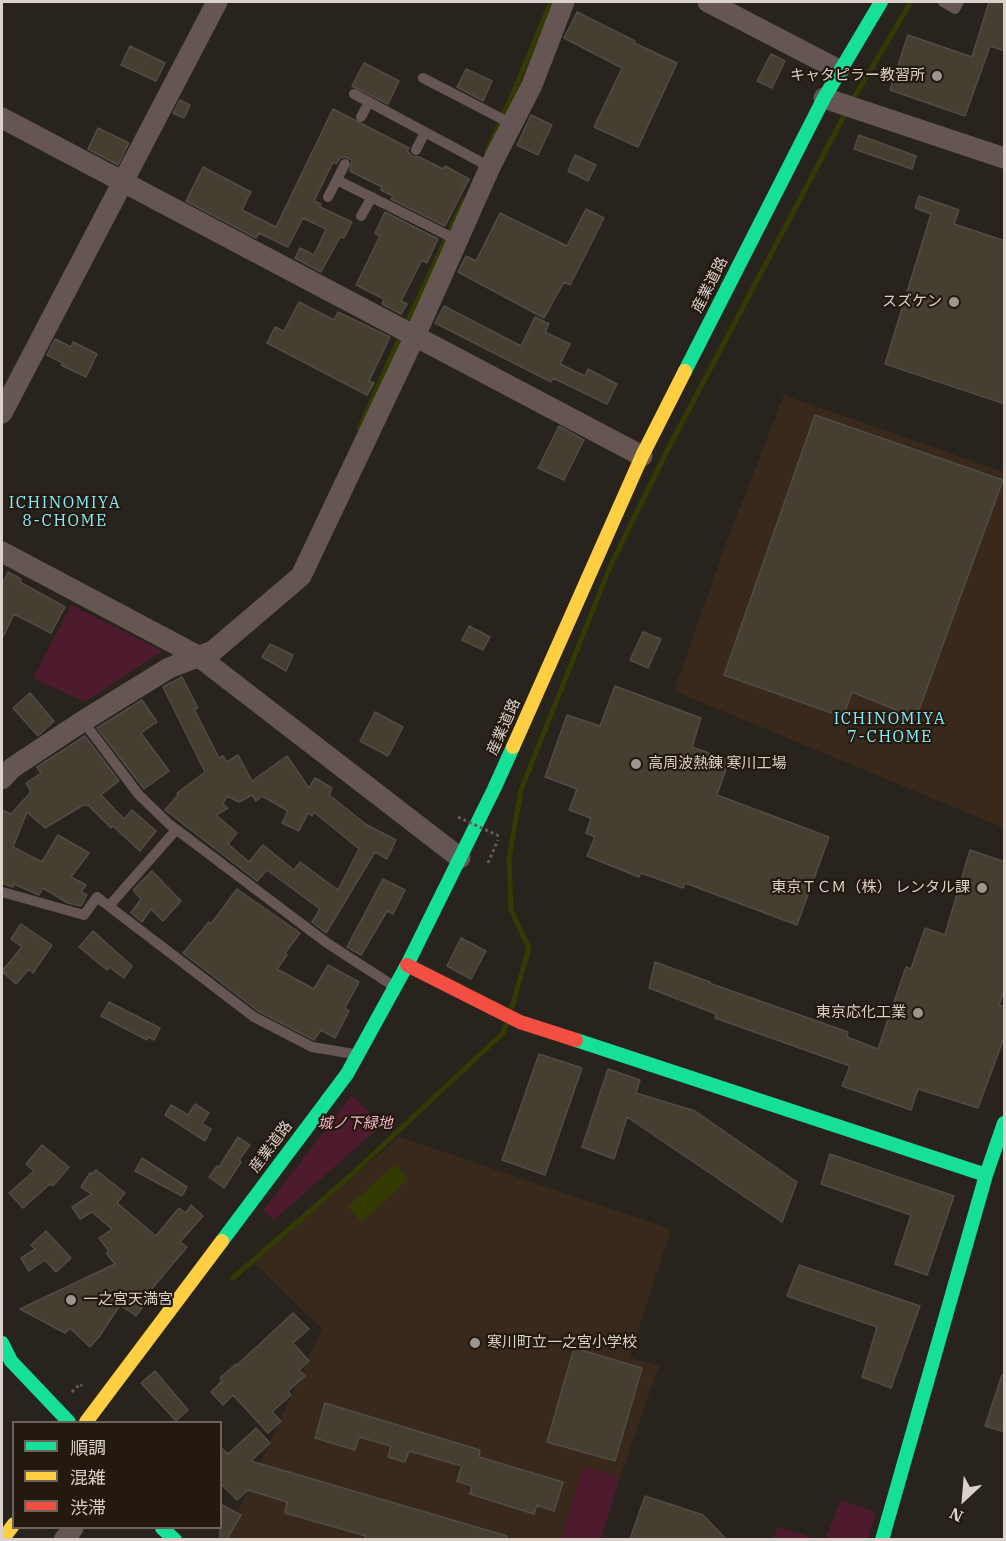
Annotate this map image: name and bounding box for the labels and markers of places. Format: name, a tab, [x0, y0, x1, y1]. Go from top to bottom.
place label: キャタピラー教習所	[790, 67, 925, 85]
marker: キャタピラー教習所	[930, 69, 944, 83]
place label: スズケン	[882, 293, 942, 311]
marker: スズケン	[947, 295, 961, 309]
place label: 高周波熱錬 寒川工場	[648, 755, 786, 773]
marker: 高周波熱錬 寒川工場	[629, 757, 643, 771]
place label: 東京ＴＣＭ（株） レンタル課	[772, 879, 970, 897]
marker: 東京ＴＣＭ（株） レンタル課	[975, 881, 989, 895]
place label: 東京応化工業	[816, 1004, 906, 1022]
marker: 東京応化工業	[911, 1006, 925, 1020]
place label: 一之宮天満宮	[83, 1291, 173, 1309]
marker: 一之宮天満宮	[64, 1293, 78, 1307]
place label: 寒川町立一之宮小学校	[487, 1334, 637, 1352]
marker: 寒川町立一之宮小学校	[468, 1336, 482, 1350]

